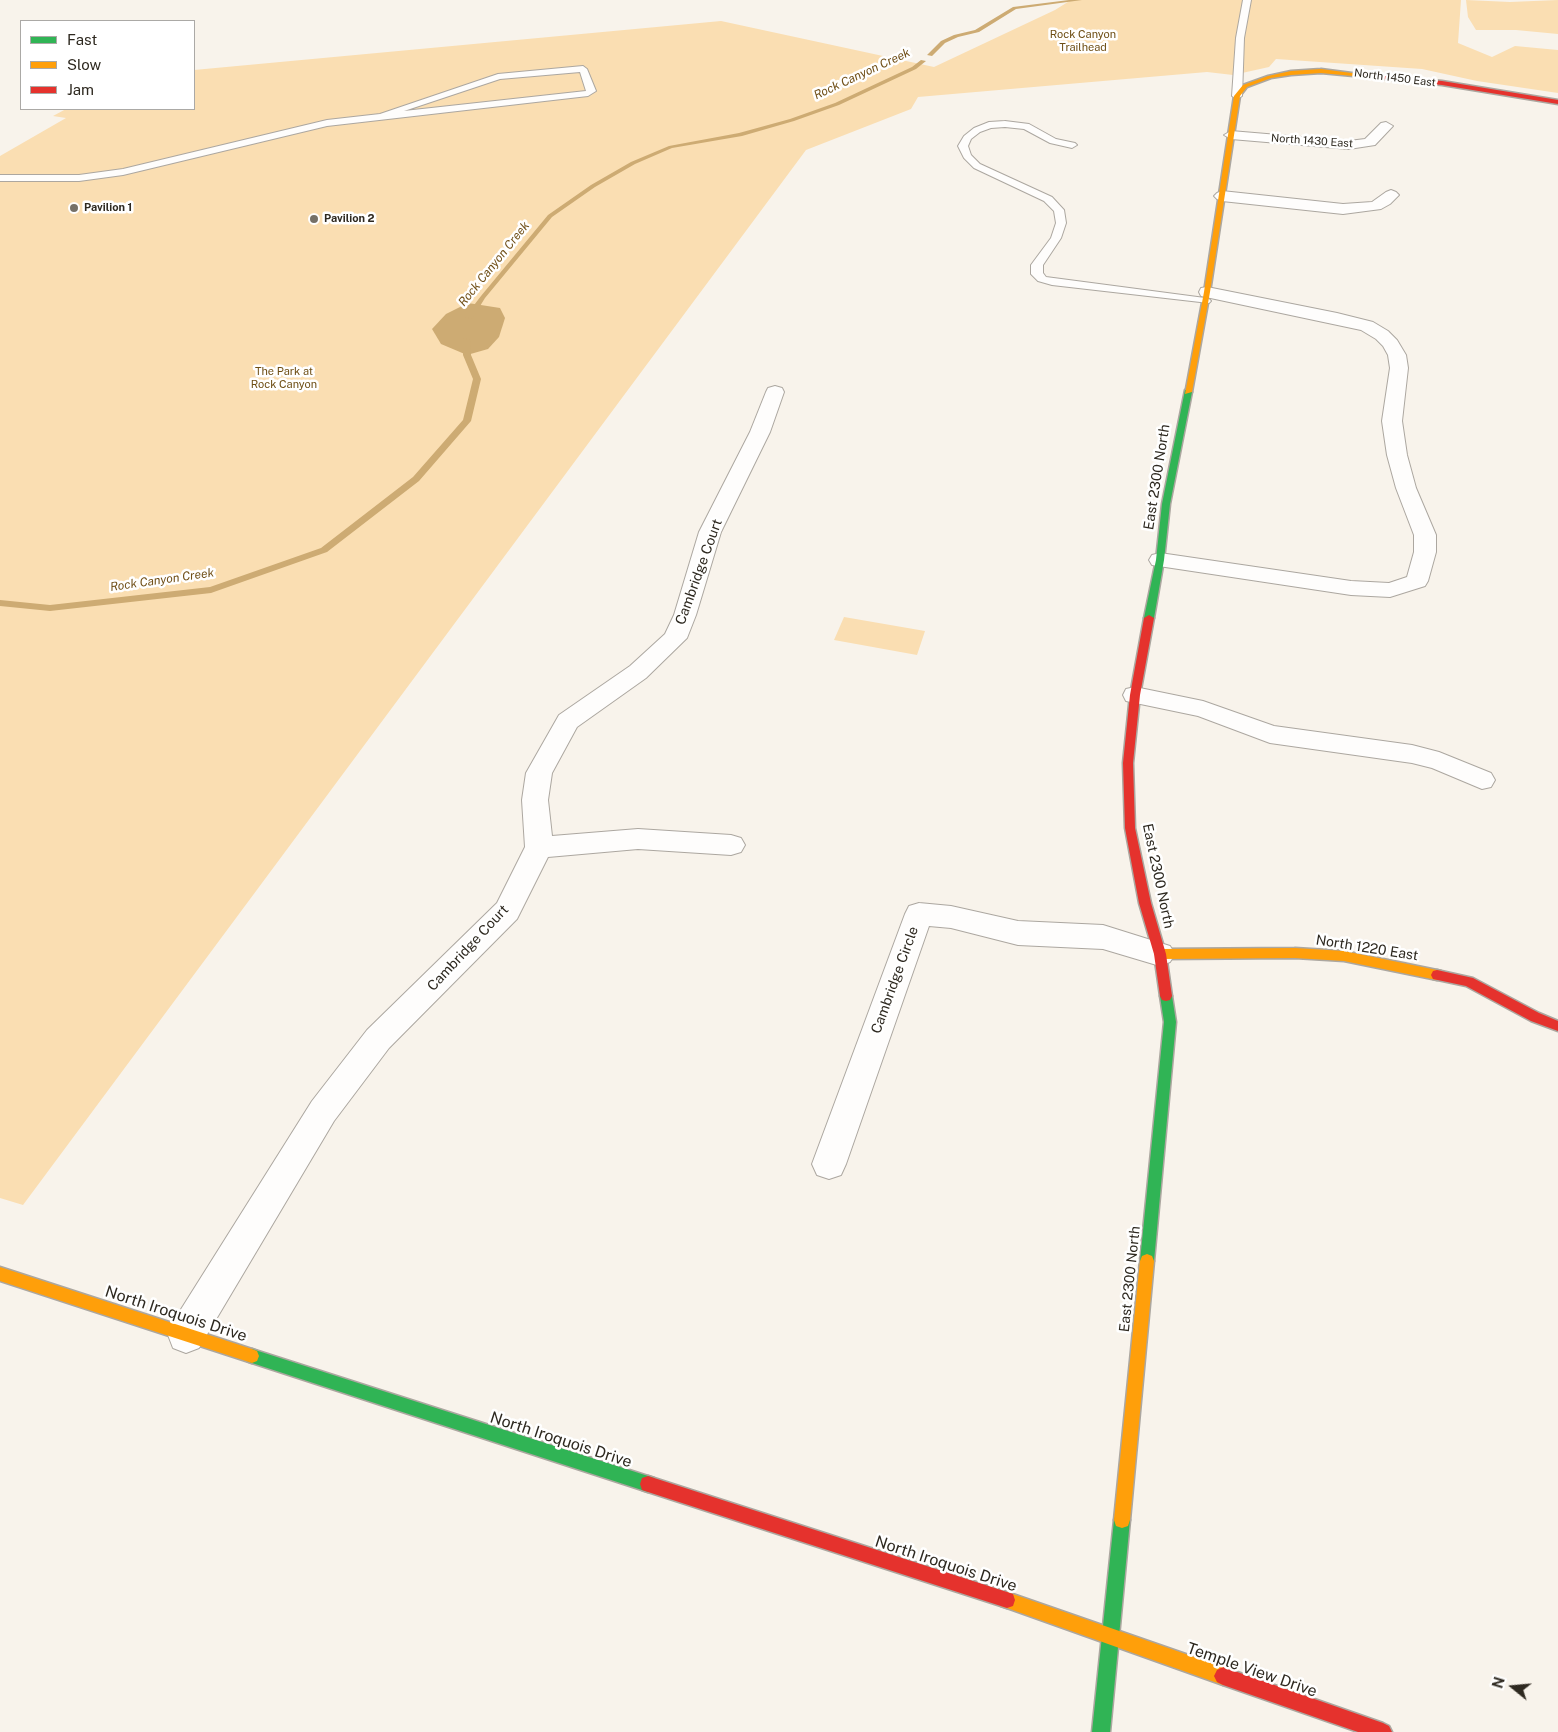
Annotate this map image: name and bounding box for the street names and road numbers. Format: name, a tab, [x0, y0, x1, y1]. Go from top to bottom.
street label: North 1450 East	[1353, 66, 1437, 90]
street label: North 1430 East	[1271, 132, 1353, 150]
street label: East 2300 North	[1140, 423, 1174, 531]
street label: Cambridge Court	[672, 517, 726, 627]
street label: East 2300 North	[1139, 822, 1177, 930]
street label: Cambridge Court	[424, 902, 512, 994]
street label: Cambridge Circle	[868, 924, 922, 1036]
street label: North 1220 East	[1315, 932, 1419, 964]
street label: East 2300 North	[1116, 1225, 1144, 1333]
street label: North Iroquois Drive	[103, 1282, 249, 1346]
street label: North Iroquois Drive	[488, 1408, 634, 1472]
street label: North Iroquois Drive	[873, 1532, 1019, 1596]
street label: Temple View Drive	[1184, 1639, 1320, 1701]

